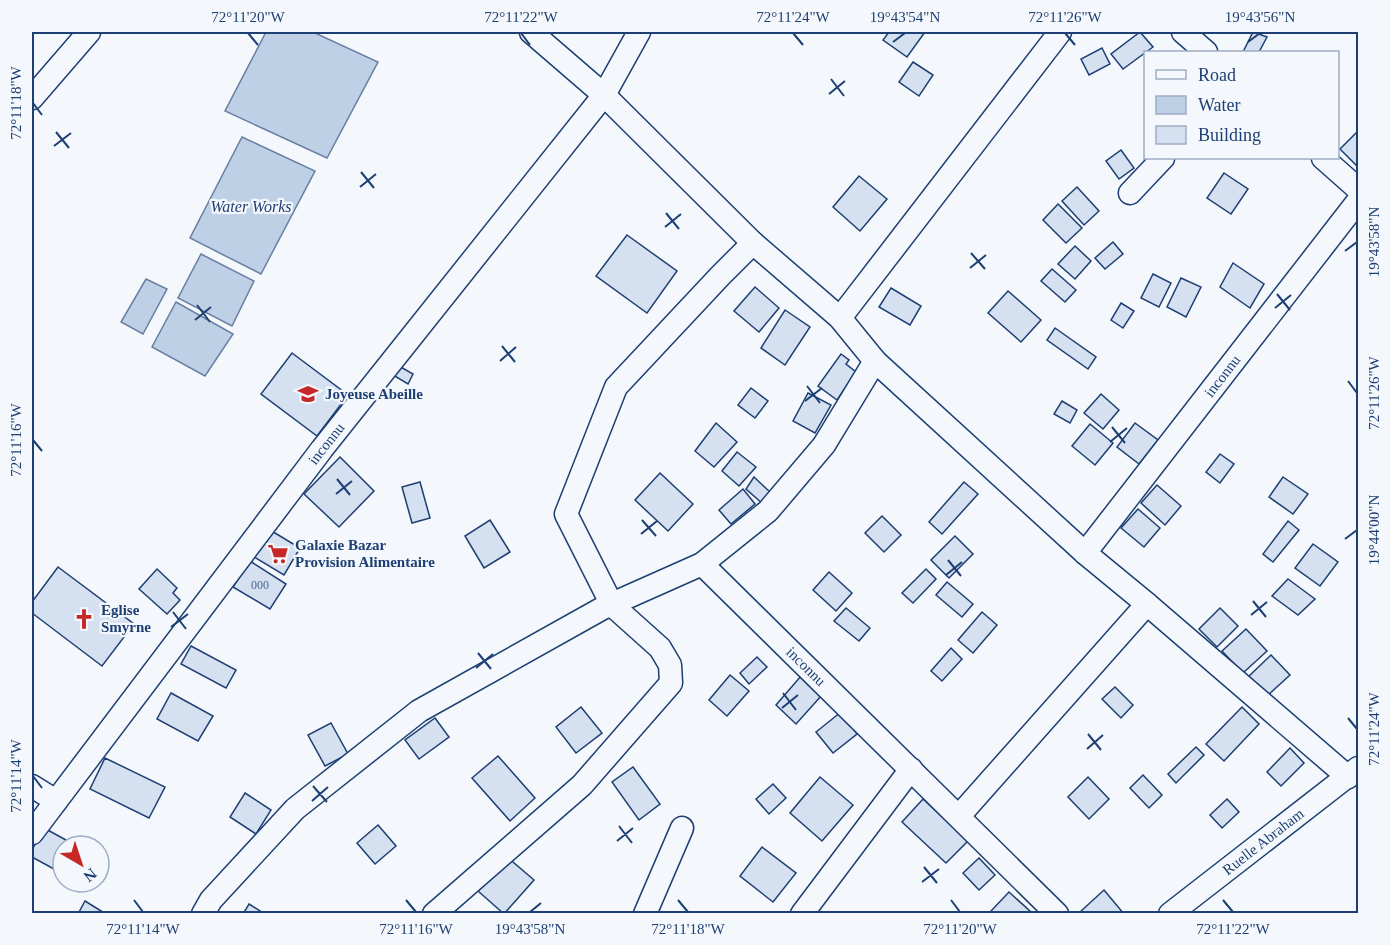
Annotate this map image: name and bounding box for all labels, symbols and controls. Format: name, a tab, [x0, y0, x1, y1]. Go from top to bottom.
text: 72°11'20"W	[211, 9, 286, 25]
text: 72°11'22"W	[484, 9, 559, 25]
text: 72°11'24"W	[756, 9, 831, 25]
text: 19°43'54"N	[870, 9, 940, 25]
text: 72°11'26"W	[1028, 9, 1103, 25]
text: 19°43'56"N	[1225, 9, 1295, 25]
legend	[1144, 51, 1339, 159]
text: 72°11'18"W	[8, 65, 24, 140]
text: Road	[1198, 65, 1236, 85]
text: Water	[1198, 95, 1241, 115]
text: Building	[1198, 125, 1261, 145]
water label: Water Works	[210, 198, 292, 215]
text: 19°43'58"N	[1366, 207, 1382, 277]
street label: inconnu	[1201, 352, 1244, 400]
text: 72°11'26"W	[1366, 355, 1382, 430]
school or university icon: Joyeuse Abeille	[296, 382, 320, 406]
place label: Joyeuse Abeille	[325, 386, 423, 402]
text: 72°11'16"W	[8, 402, 24, 477]
street label: inconnu	[305, 419, 348, 468]
text: 19°44'00"N	[1366, 495, 1382, 565]
place label: Galaxie Bazar Provision Alimentaire	[295, 537, 435, 570]
supermarket icon: Galaxie Bazar Provision Alimentaire	[266, 542, 290, 566]
house number: 000	[251, 578, 269, 592]
place label: Eglise Smyrne	[101, 602, 151, 635]
church icon: Eglise Smyrne	[72, 607, 96, 631]
street label: inconnu	[783, 644, 829, 690]
text: 72°11'24"W	[1366, 691, 1382, 766]
text: 72°11'14"W	[8, 738, 24, 813]
street label: Ruelle Abraham	[1220, 805, 1307, 878]
north arrow	[51, 834, 111, 894]
text: N	[80, 865, 100, 886]
text: 72°11'14"W	[106, 921, 181, 937]
text: 72°11'16"W	[379, 921, 454, 937]
text: 19°43'58"N	[495, 921, 565, 937]
text: 72°11'18"W	[651, 921, 726, 937]
text: 72°11'20"W	[923, 921, 998, 937]
text: 72°11'22"W	[1196, 921, 1271, 937]

